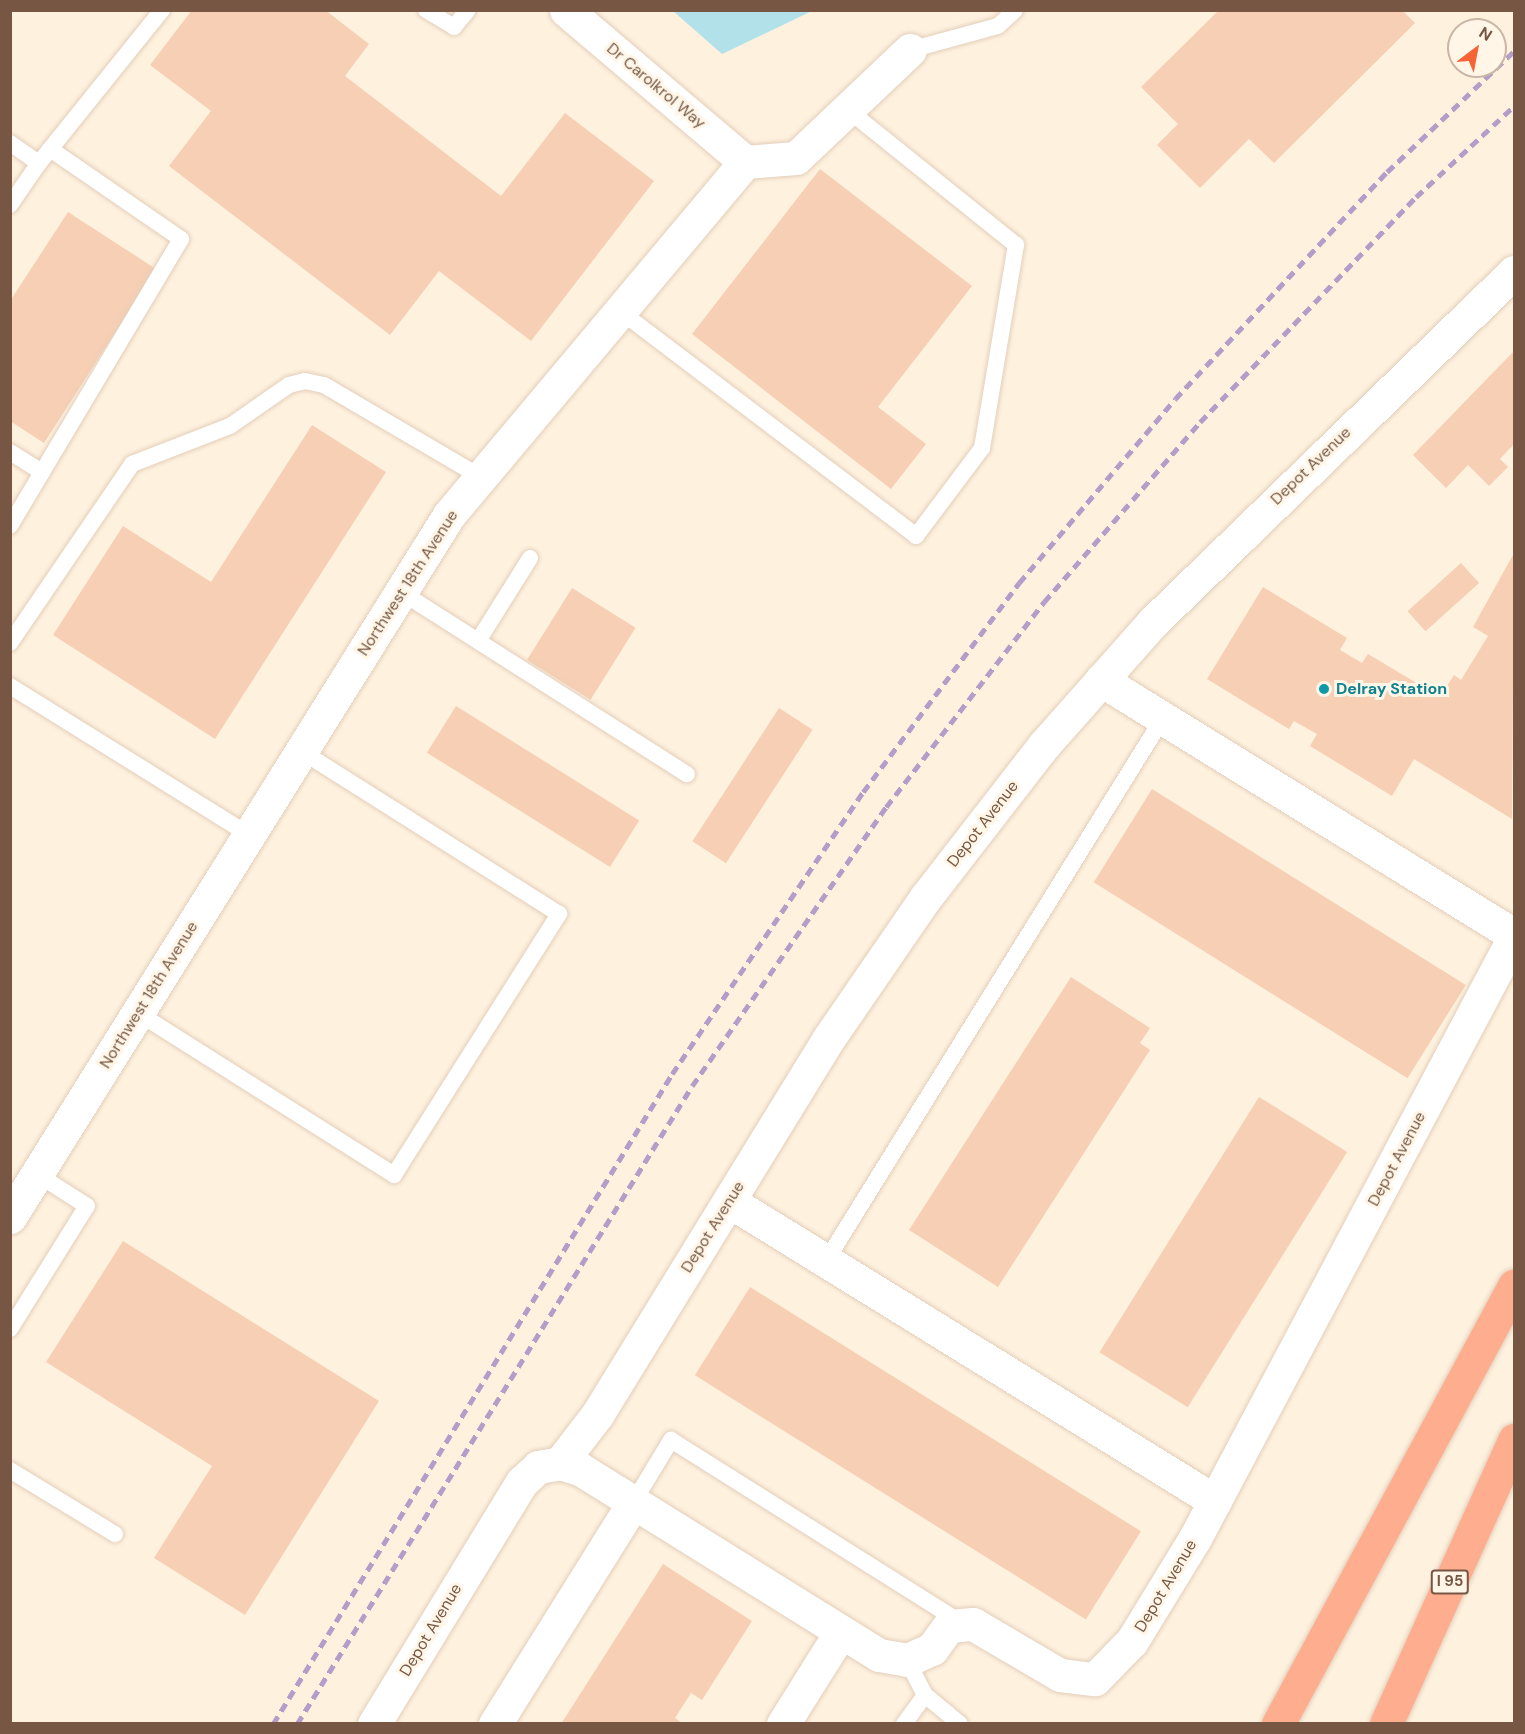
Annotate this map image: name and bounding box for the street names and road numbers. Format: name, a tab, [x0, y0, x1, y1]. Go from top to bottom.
street label: Dr Carolkrol Way	[603, 39, 709, 133]
street label: Depot Avenue	[1267, 423, 1355, 509]
street label: Northwest 18th Avenue	[354, 507, 462, 659]
street label: Depot Avenue	[943, 777, 1023, 871]
street label: Northwest 18th Avenue	[96, 918, 202, 1072]
street label: Depot Avenue	[1364, 1109, 1430, 1209]
street label: Depot Avenue	[677, 1178, 749, 1276]
street label: Depot Avenue	[1131, 1536, 1201, 1636]
road number: I 95	[1430, 1570, 1470, 1594]
street label: Depot Avenue	[396, 1580, 466, 1680]

